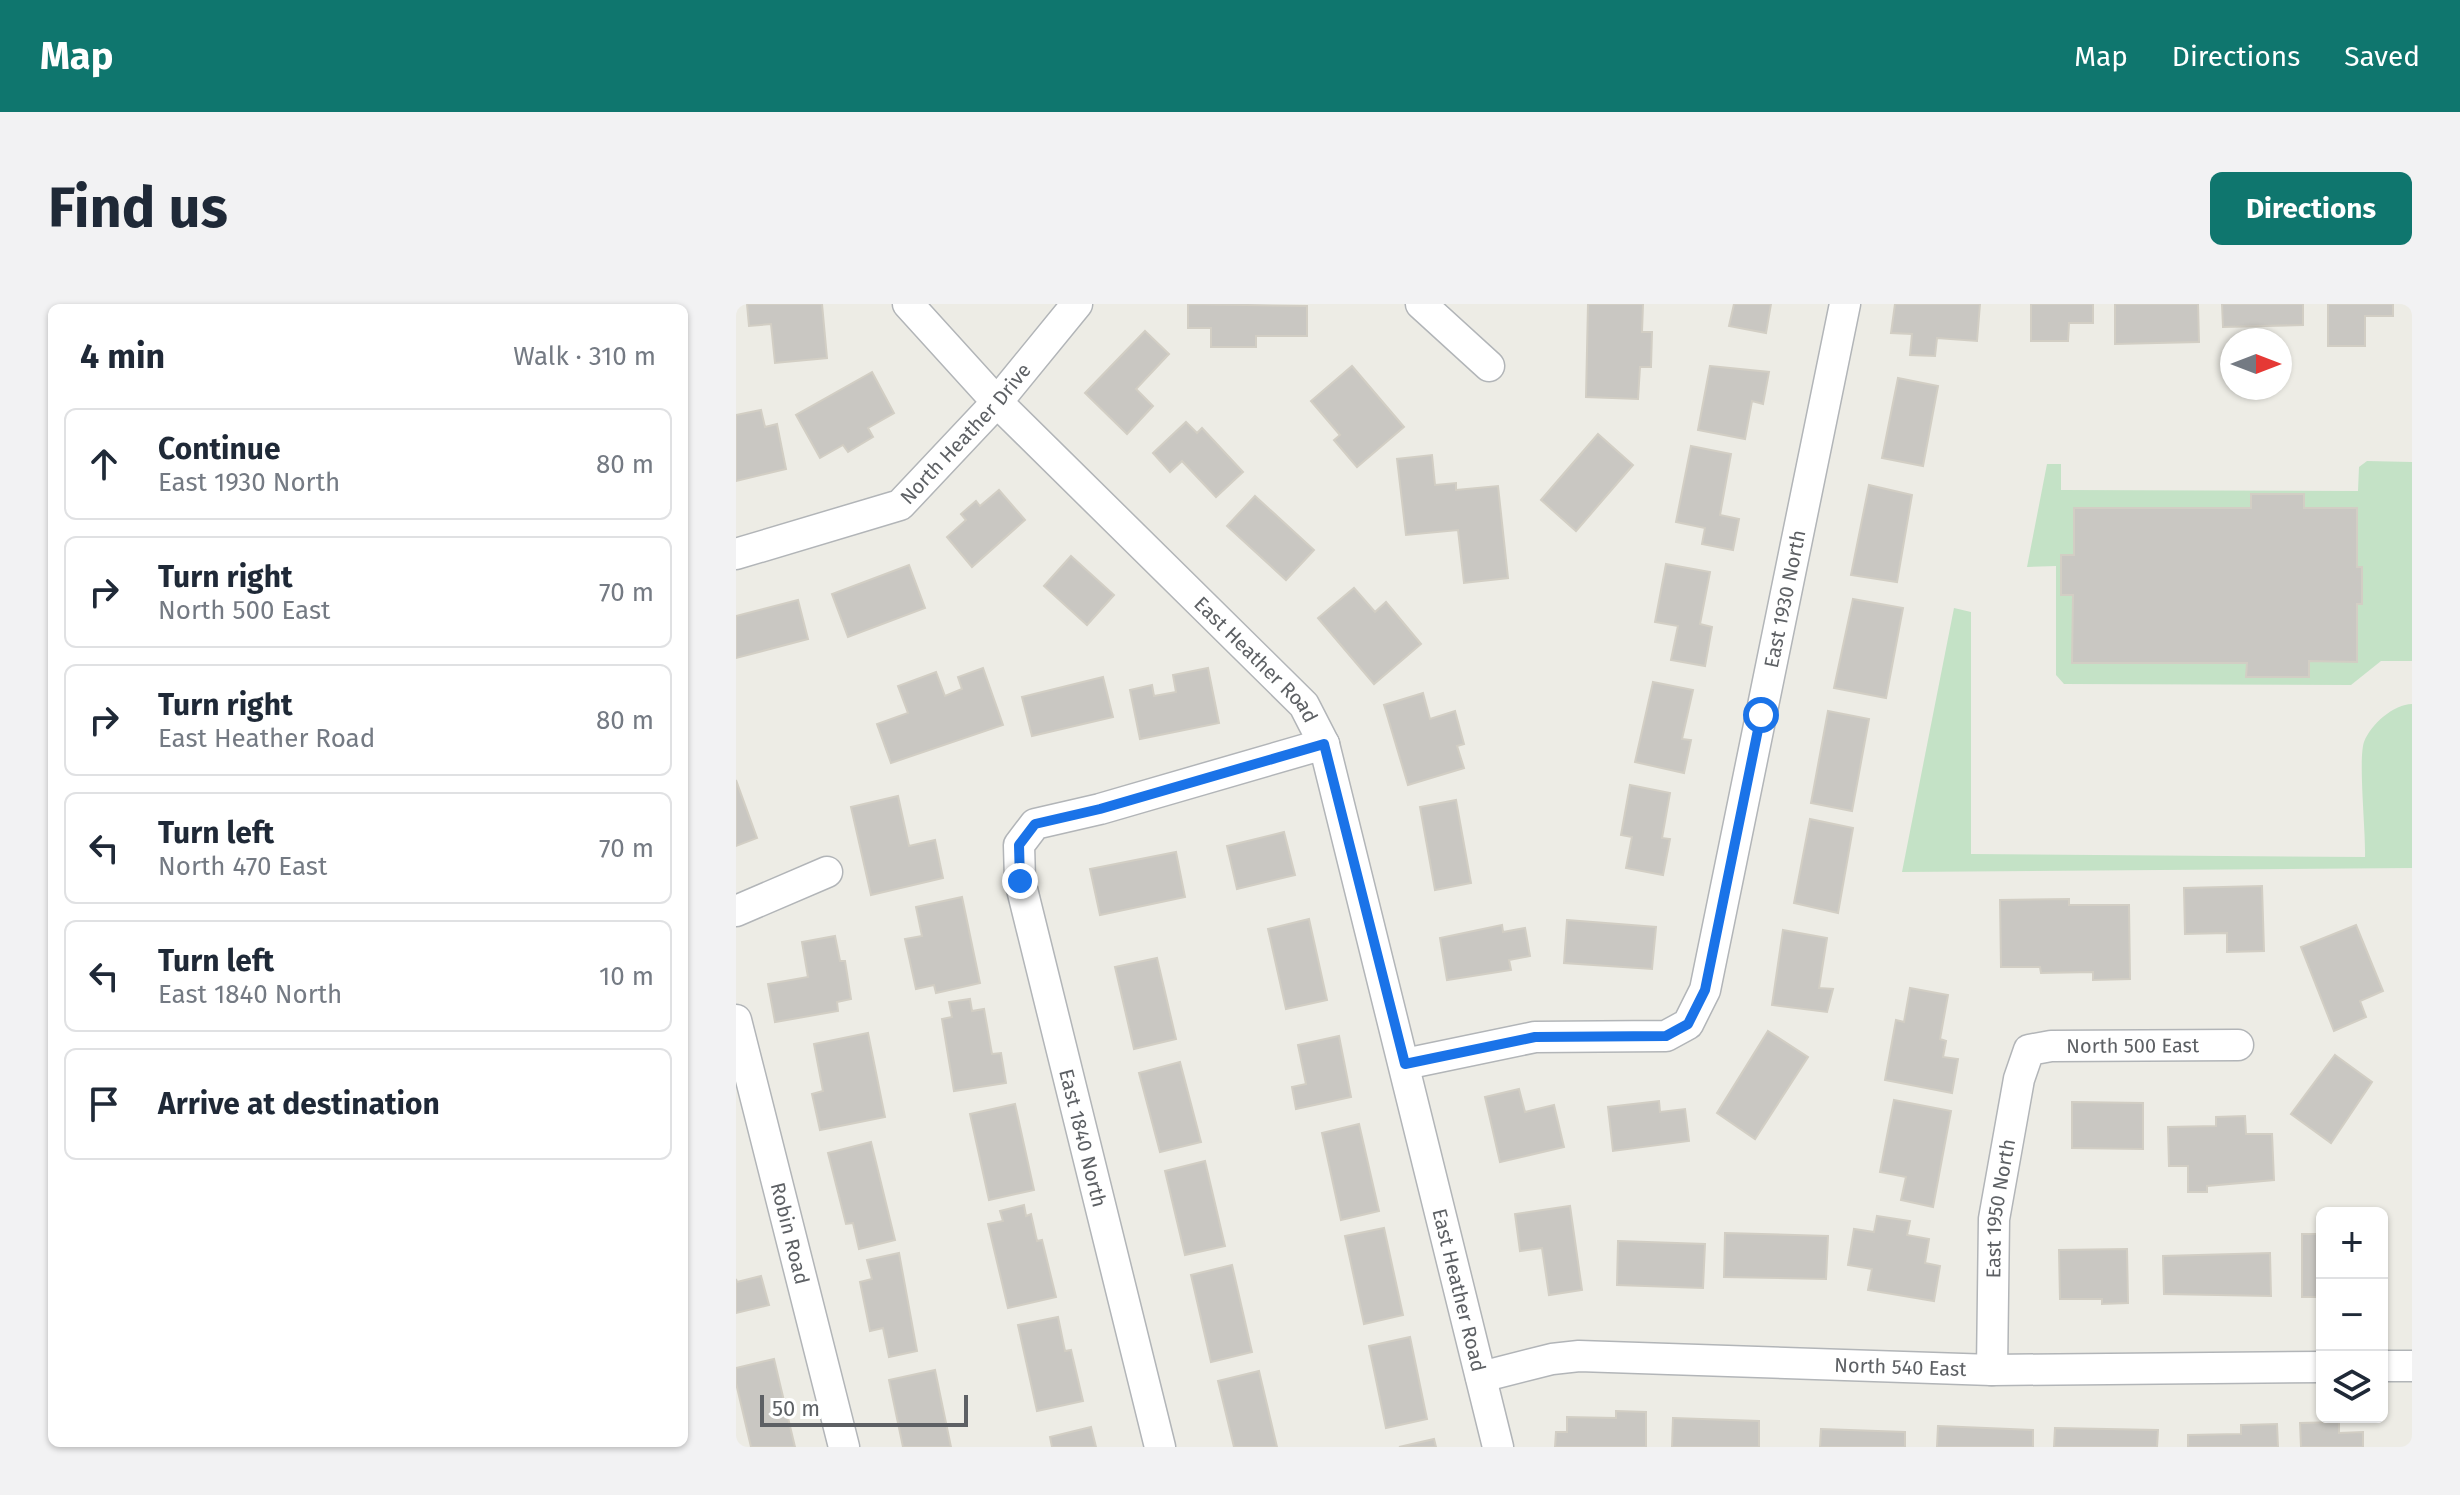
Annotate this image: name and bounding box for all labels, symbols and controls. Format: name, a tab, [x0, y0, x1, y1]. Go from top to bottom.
text: Map	[40, 33, 113, 79]
text: Map	[2074, 40, 2128, 73]
text: Directions	[2172, 40, 2300, 73]
text: Saved	[2344, 40, 2420, 73]
button: Directions	[2210, 172, 2412, 245]
text: Find us	[48, 175, 228, 242]
north arrow	[2220, 328, 2292, 400]
text: 4 min	[80, 336, 165, 377]
text: Walk · 310 m	[513, 341, 656, 372]
street label: North Heather Drive	[895, 358, 1036, 509]
text: Continue	[158, 431, 281, 467]
icon: ahead	[82, 442, 126, 486]
text: 80 m	[596, 449, 654, 480]
text: East 1930 North	[158, 467, 340, 498]
street label: East 1930 North	[1759, 528, 1811, 670]
text: Turn right	[158, 559, 293, 595]
icon: right	[82, 570, 126, 614]
text: 70 m	[599, 577, 654, 608]
street label: East Heather Road	[1189, 592, 1323, 726]
text: North 500 East	[158, 595, 330, 626]
text: Turn right	[158, 687, 293, 723]
route start	[1743, 697, 1779, 733]
icon: right	[82, 698, 126, 742]
text: 80 m	[596, 705, 654, 736]
text: East Heather Road	[158, 723, 375, 754]
text: Turn left	[158, 815, 274, 851]
icon: left	[82, 826, 126, 870]
text: 70 m	[599, 833, 654, 864]
text: North 470 East	[158, 851, 327, 882]
route end	[1002, 863, 1038, 899]
text: Turn left	[158, 943, 274, 979]
icon: left	[82, 954, 126, 998]
text: 10 m	[599, 961, 654, 992]
text: East 1840 North	[158, 979, 342, 1010]
street label: North 500 East	[2066, 1033, 2200, 1058]
street label: East 1840 North	[1054, 1066, 1112, 1210]
icon: arrive	[82, 1082, 126, 1126]
text: Arrive at destination	[158, 1086, 440, 1122]
street label: East 1950 North	[1981, 1137, 2020, 1279]
street label: Robin Road	[766, 1180, 814, 1287]
street label: East Heather Road	[1427, 1206, 1491, 1374]
map controls	[2316, 1207, 2388, 1423]
button: +	[2316, 1207, 2388, 1279]
button: −	[2316, 1279, 2388, 1351]
button: layers	[2316, 1351, 2388, 1423]
street label: North 540 East	[1834, 1353, 1968, 1381]
scale bar	[760, 1391, 968, 1427]
text: 50 m	[772, 1395, 820, 1422]

